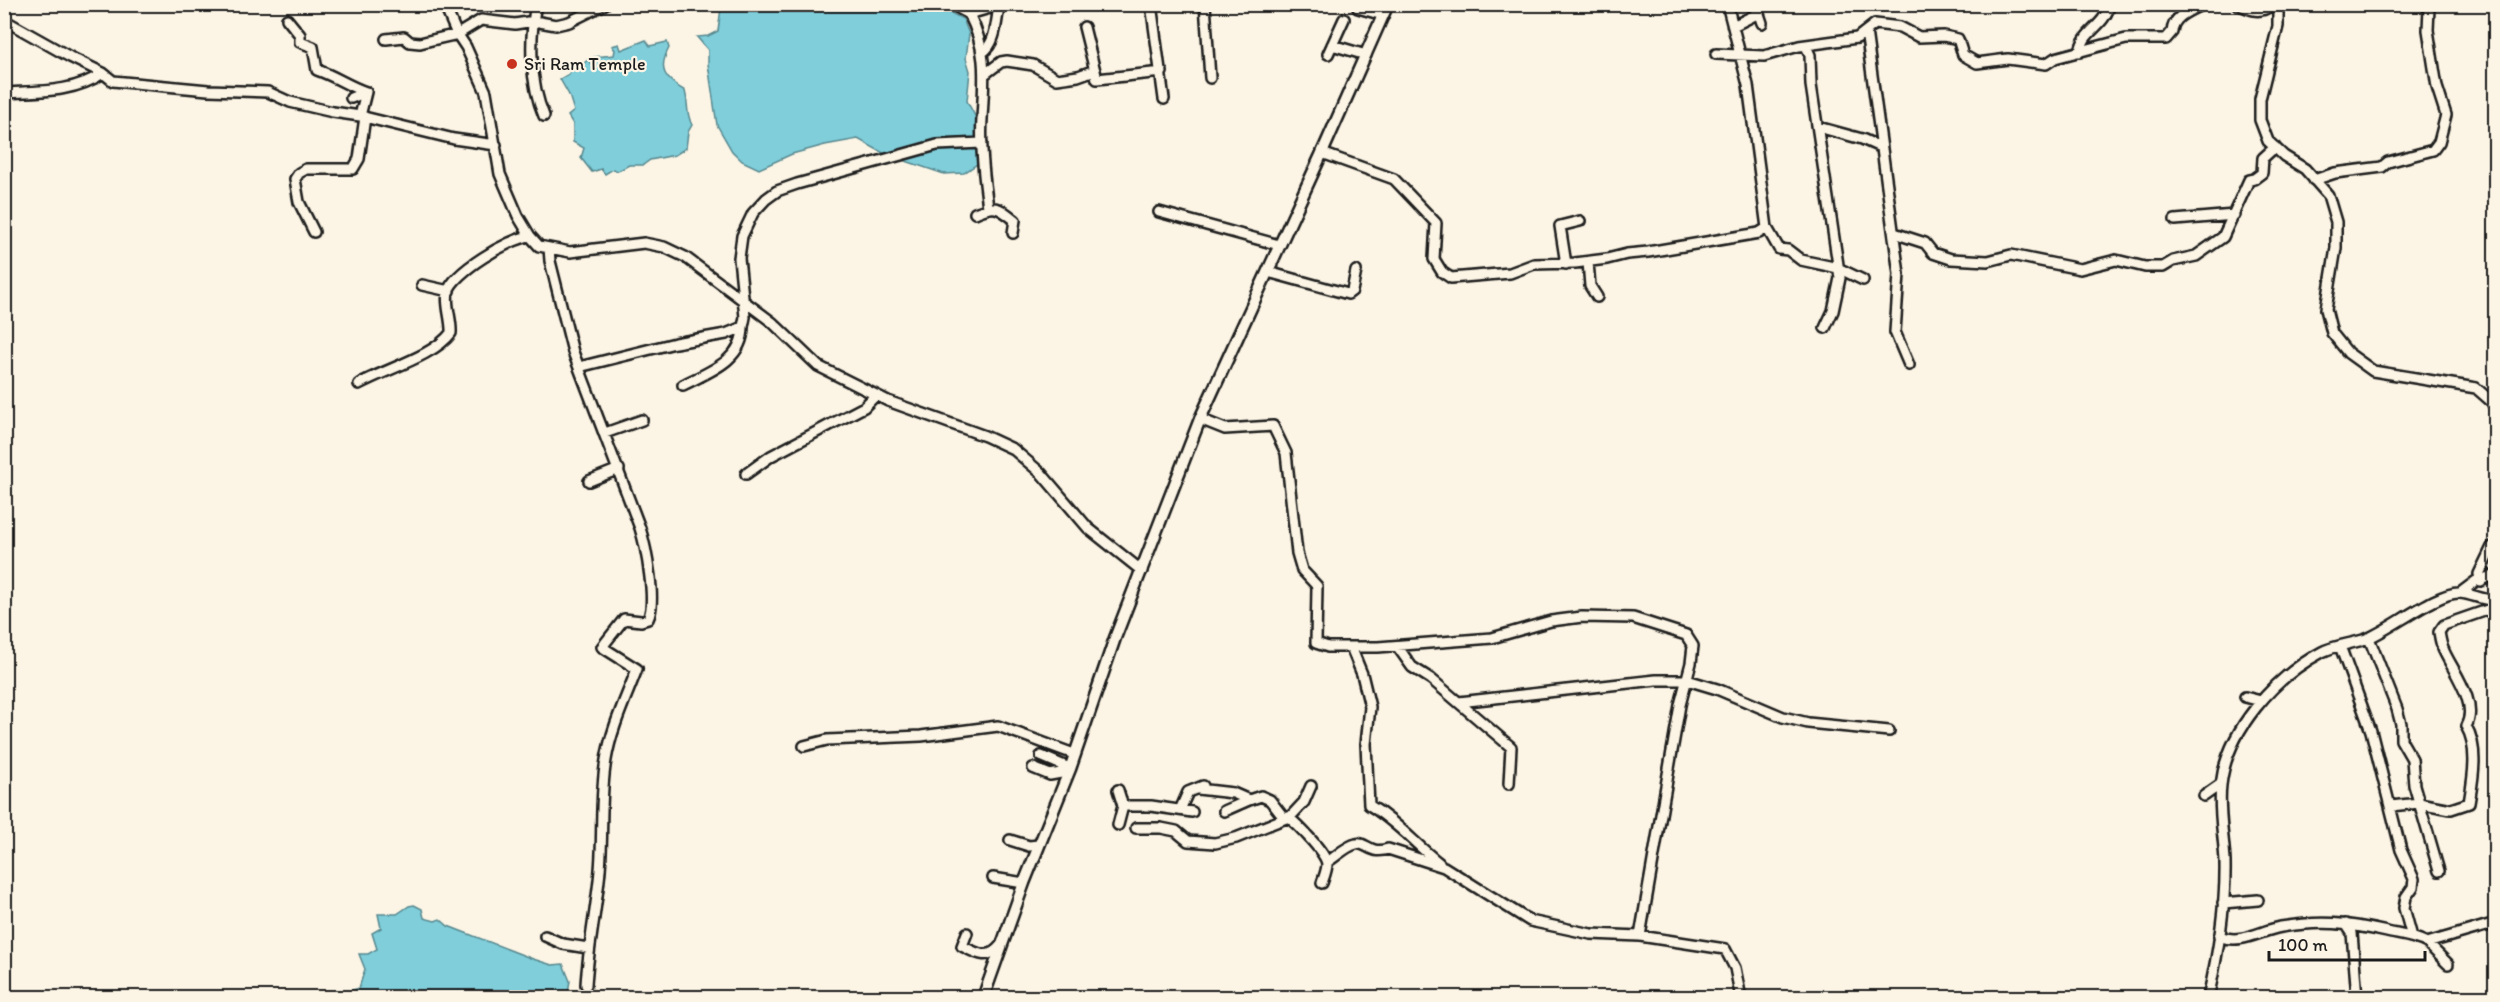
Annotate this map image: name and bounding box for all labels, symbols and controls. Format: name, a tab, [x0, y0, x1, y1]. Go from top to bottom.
place label: Sri Ram Temple	[524, 53, 646, 75]
marker: Sri Ram Temple	[505, 57, 519, 71]
scale bar	[2269, 924, 2425, 962]
text: 100 m	[2278, 934, 2328, 956]

